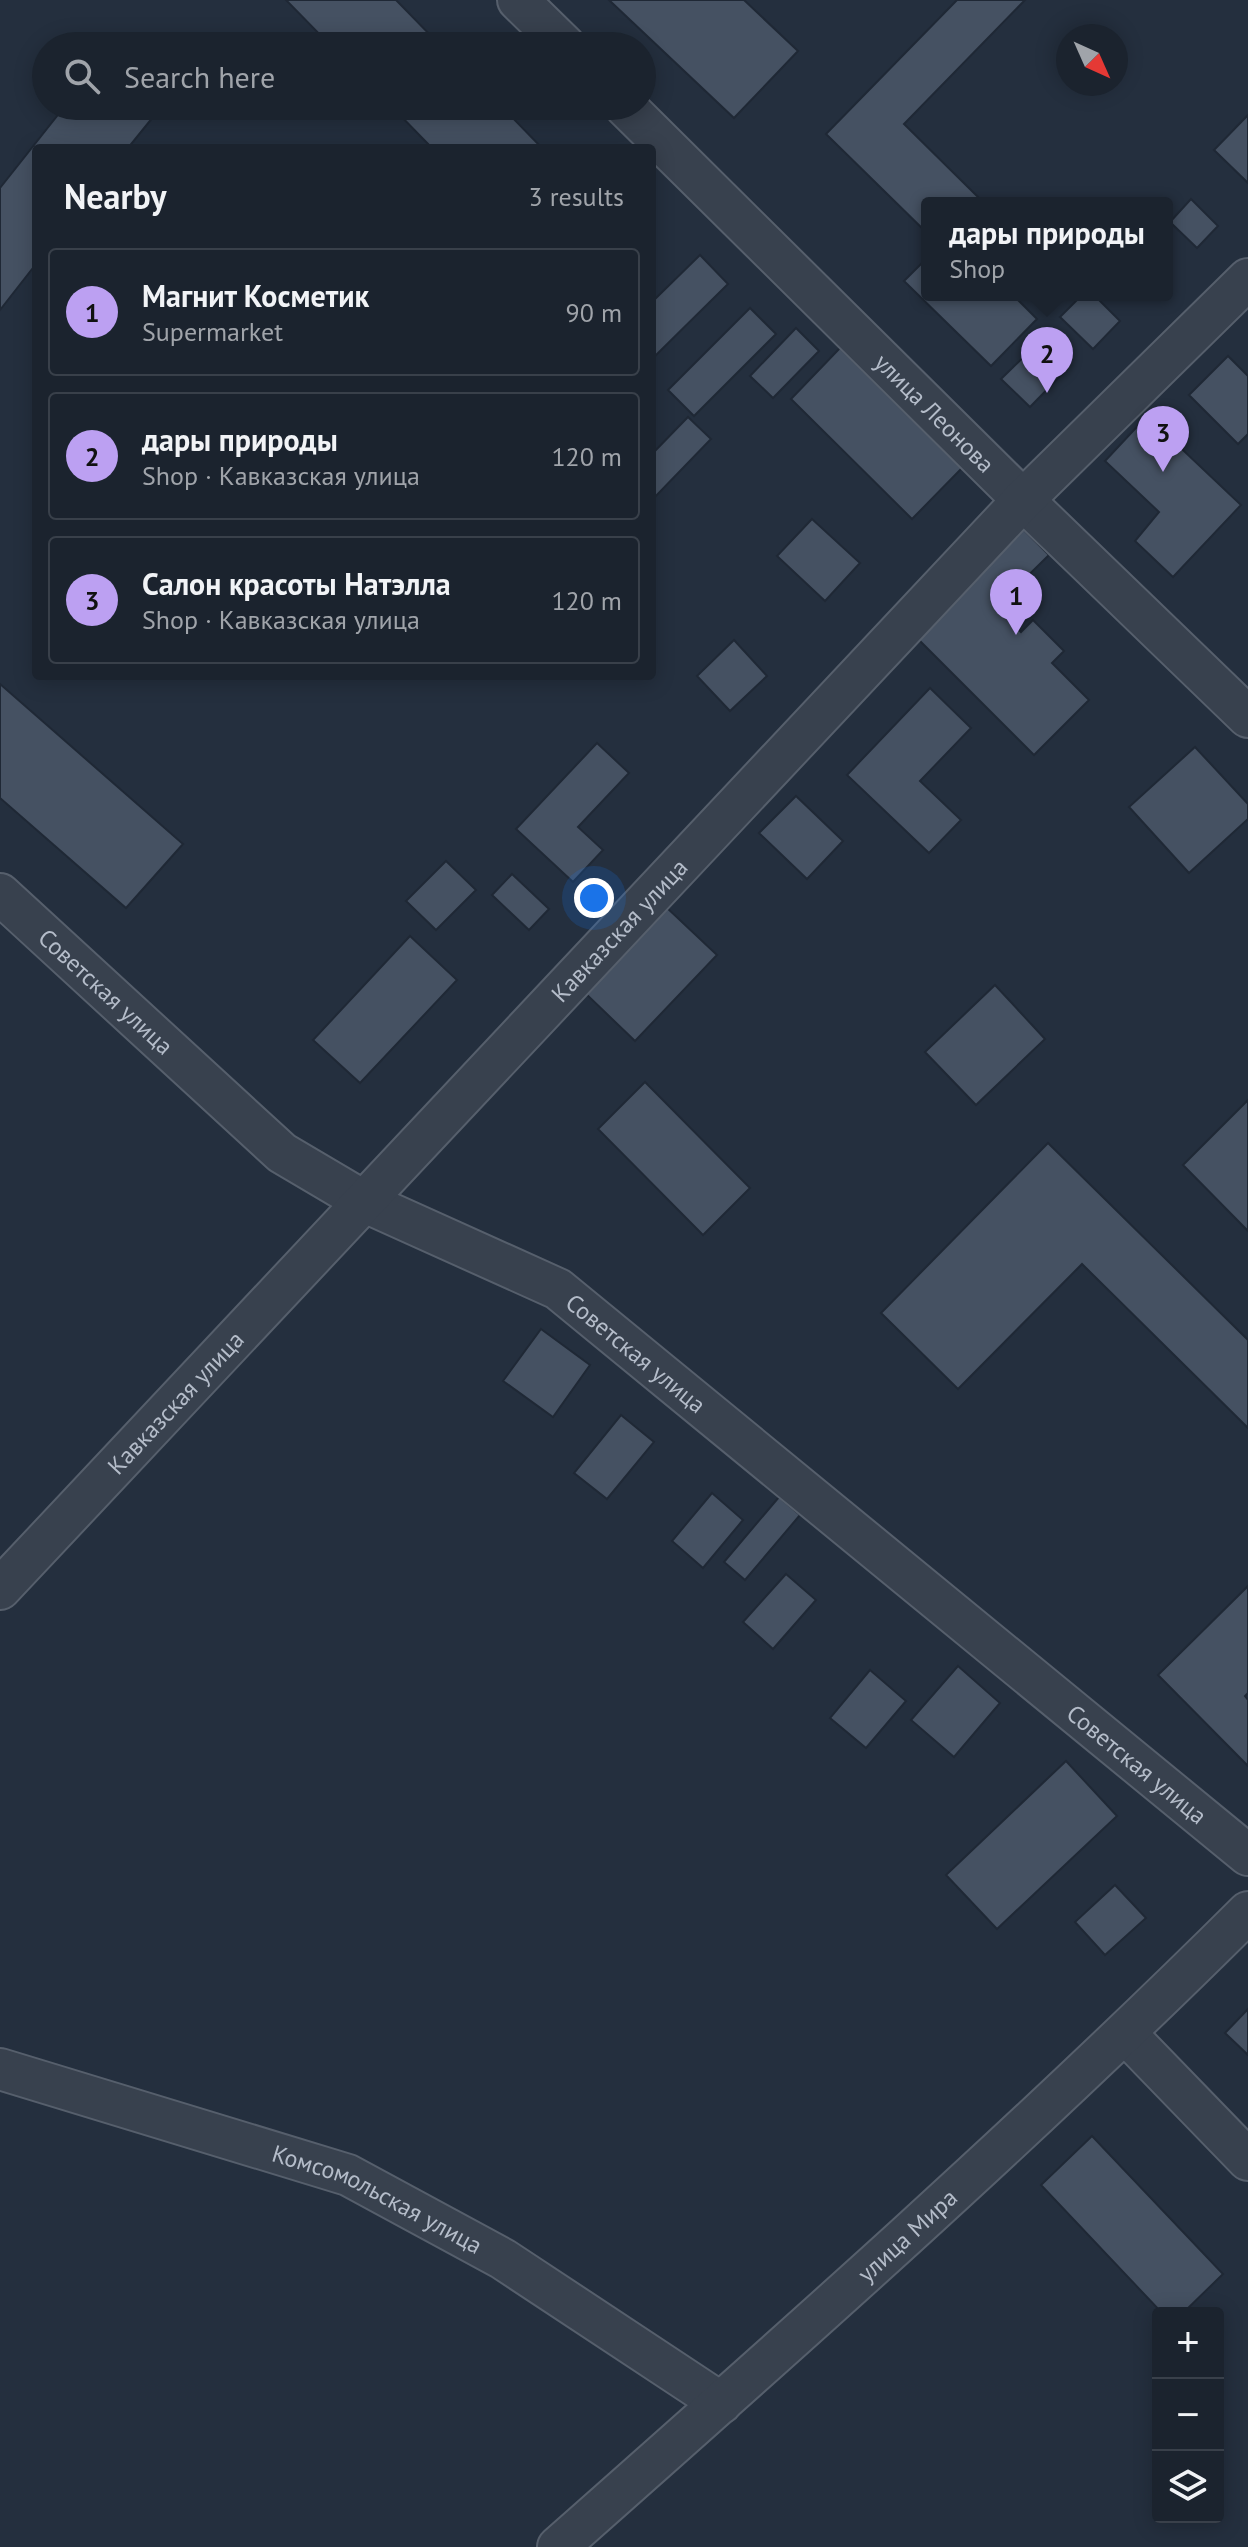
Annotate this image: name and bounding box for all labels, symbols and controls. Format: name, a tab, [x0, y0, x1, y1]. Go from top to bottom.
north arrow	[1056, 24, 1128, 96]
search box	[32, 32, 656, 120]
icon: search	[60, 54, 104, 98]
text: Search here	[124, 57, 275, 96]
text: Nearby	[64, 174, 166, 218]
text: 3 results	[529, 180, 624, 213]
popup	[921, 197, 1173, 301]
text: дары природы	[949, 213, 1145, 252]
text: Shop	[949, 252, 1005, 285]
text: Магнит Косметик	[142, 276, 369, 315]
text: 1	[85, 296, 99, 329]
text: 90 m	[566, 296, 622, 329]
text: Supermarket	[142, 315, 283, 348]
pin: 2	[1021, 327, 1073, 393]
street label: улица Леонова	[868, 347, 1001, 479]
pin: 3	[1137, 406, 1189, 472]
text: дары природы	[142, 420, 338, 459]
text: 2	[85, 440, 99, 473]
text: 120 m	[551, 440, 622, 473]
text: Shop · Кавказская улица	[142, 459, 420, 492]
text: Салон красоты Натэлла	[142, 564, 451, 603]
pin: 1	[990, 569, 1042, 635]
text: 3	[85, 584, 99, 617]
text: 120 m	[551, 584, 622, 617]
text: Shop · Кавказская улица	[142, 603, 420, 636]
street label: Кавказская улица	[544, 852, 694, 1008]
your location	[574, 878, 614, 918]
street label: Советская улица	[32, 922, 180, 1061]
street label: Советская улица	[560, 1286, 713, 1420]
street label: Кавказская улица	[100, 1324, 250, 1481]
street label: Советская улица	[1061, 1697, 1214, 1831]
street label: Комсомольская улица	[269, 2137, 488, 2260]
street label: улица Мира	[851, 2182, 963, 2289]
map controls	[1152, 2307, 1224, 2523]
button: +	[1152, 2307, 1224, 2379]
button: −	[1152, 2379, 1224, 2451]
button: layers	[1152, 2451, 1224, 2523]

